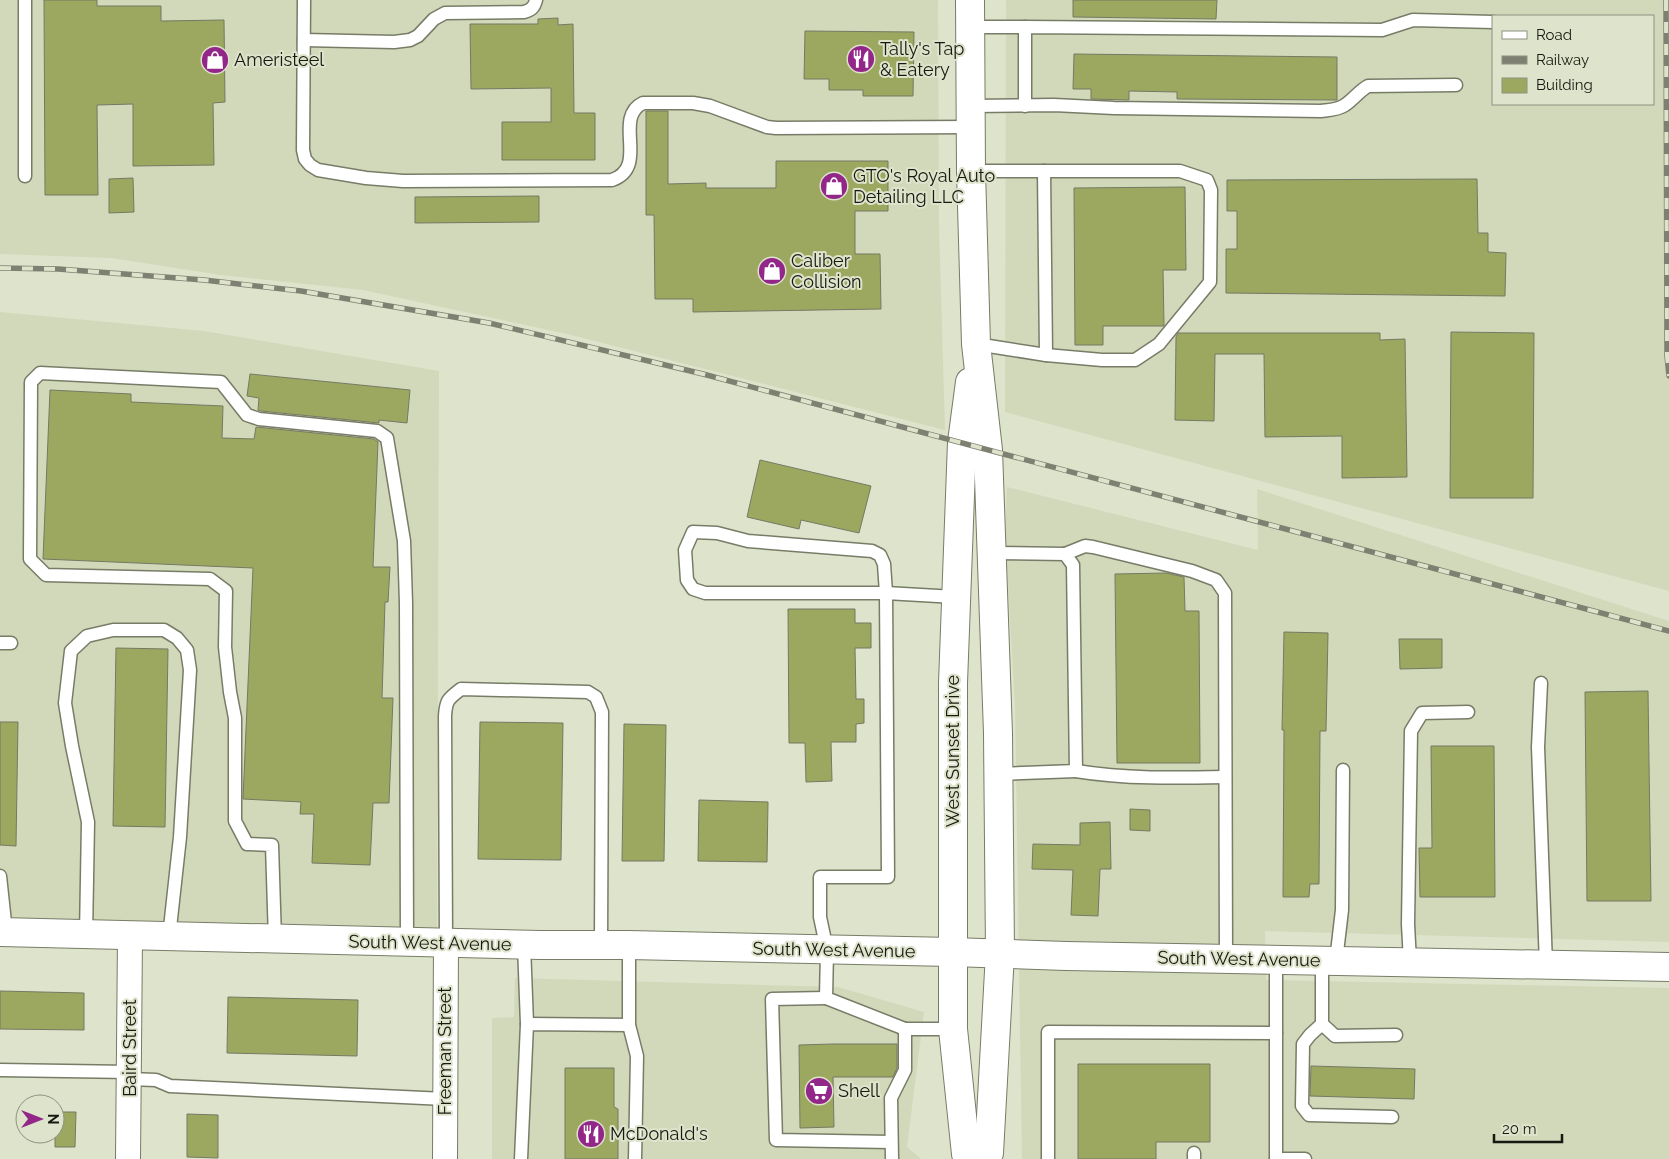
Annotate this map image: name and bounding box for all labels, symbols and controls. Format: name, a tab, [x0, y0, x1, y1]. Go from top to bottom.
legend	[1492, 15, 1654, 105]
text: Road	[1536, 26, 1572, 44]
place label: Tally's Tap & Eatery	[880, 38, 964, 80]
restaurant icon: Tally's Tap & Eatery	[846, 44, 876, 74]
shop icon: Ameristeel	[200, 45, 230, 75]
place label: Ameristeel	[234, 49, 324, 70]
text: Railway	[1536, 51, 1589, 69]
text: Building	[1536, 76, 1593, 94]
place label: GTO's Royal Auto Detailing LLC	[853, 165, 995, 207]
shop icon: GTO's Royal Auto Detailing LLC	[819, 171, 849, 201]
place label: Caliber Collision	[791, 250, 862, 292]
shop icon: Caliber Collision	[757, 256, 787, 286]
street label: West Sunset Drive	[942, 674, 963, 827]
street label: South West Avenue	[348, 931, 512, 954]
street label: South West Avenue	[752, 938, 916, 961]
street label: South West Avenue	[1157, 947, 1321, 970]
street label: Freeman Street	[434, 987, 455, 1115]
street label: Baird Street	[119, 999, 140, 1097]
supermarket icon: Shell	[804, 1076, 834, 1106]
place label: Shell	[838, 1080, 880, 1101]
north arrow	[15, 1094, 65, 1144]
scale bar	[1494, 1112, 1562, 1144]
text: N	[45, 1114, 61, 1124]
restaurant icon: McDonald's	[576, 1119, 606, 1149]
text: 20 m	[1502, 1120, 1537, 1138]
place label: McDonald's	[610, 1123, 708, 1144]

